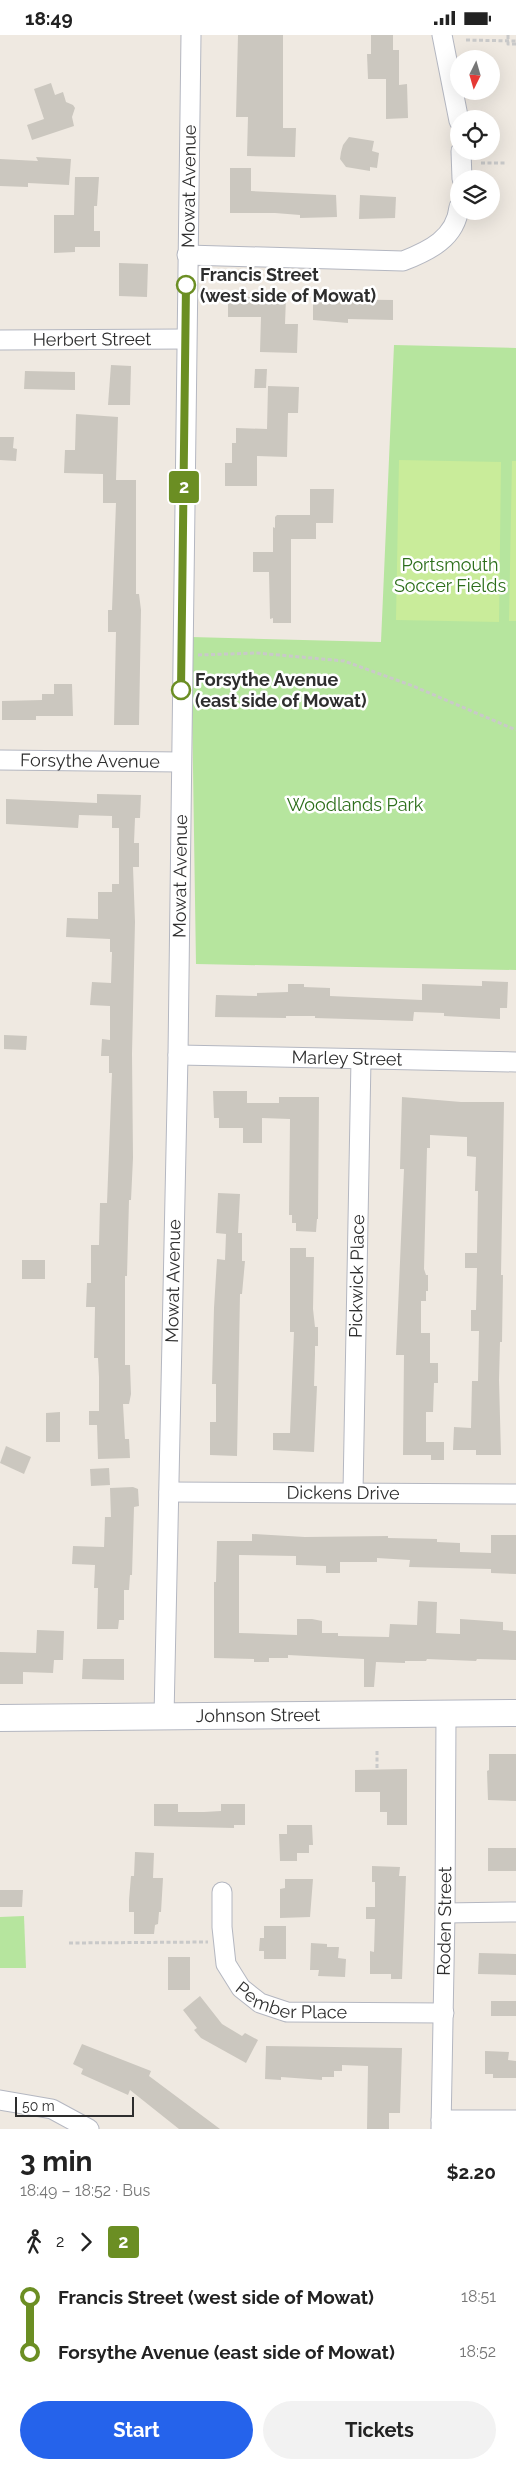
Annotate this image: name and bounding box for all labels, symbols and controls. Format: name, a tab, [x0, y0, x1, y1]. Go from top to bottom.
text: 18:49	[25, 7, 73, 29]
north arrow	[450, 50, 500, 100]
map controls	[450, 50, 500, 220]
button: locate	[450, 110, 500, 160]
street label: Mowat Avenue	[177, 124, 200, 248]
button: layers	[450, 170, 500, 220]
place label: Francis Street (west side of Mowat)	[200, 264, 376, 306]
marker: Francis Street (west side of Mowat)	[176, 275, 196, 295]
street label: Herbert Street	[33, 328, 151, 350]
line badge: 2	[168, 471, 200, 503]
text: 2	[179, 476, 189, 497]
park label: Portsmouth Soccer Fields	[394, 554, 506, 596]
place label: Forsythe Avenue (east side of Mowat)	[195, 669, 367, 711]
marker: Forsythe Avenue (east side of Mowat)	[171, 680, 191, 700]
street label: Forsythe Avenue	[20, 749, 160, 772]
park label: Woodlands Park	[287, 794, 424, 815]
street label: Mowat Avenue	[168, 814, 191, 938]
street label: Marley Street	[291, 1046, 403, 1070]
street label: Pickwick Place	[345, 1214, 368, 1338]
street label: Mowat Avenue	[161, 1219, 185, 1343]
street label: Dickens Drive	[286, 1482, 400, 1503]
street label: Johnson Street	[196, 1704, 320, 1726]
street label: Roden Street	[433, 1866, 455, 1976]
street label: Pember Place	[232, 1977, 348, 2023]
scale bar	[15, 2094, 134, 2117]
text: 50 m	[22, 2098, 55, 2114]
text: 3 min	[20, 2145, 92, 2178]
text: $2.20	[447, 2161, 496, 2183]
text: 18:49 – 18:52 · Bus	[20, 2181, 150, 2200]
icon: walk	[20, 2228, 48, 2256]
icon: forward	[72, 2228, 100, 2256]
text: 2	[118, 2231, 129, 2252]
text: 2	[56, 2232, 64, 2251]
text: Francis Street (west side of Mowat)	[58, 2286, 374, 2308]
text: 18:51	[461, 2287, 496, 2306]
text: Forsythe Avenue (east side of Mowat)	[58, 2341, 395, 2363]
text: 18:52	[460, 2342, 496, 2361]
button: Start	[20, 2401, 253, 2459]
button: Tickets	[263, 2401, 496, 2459]

